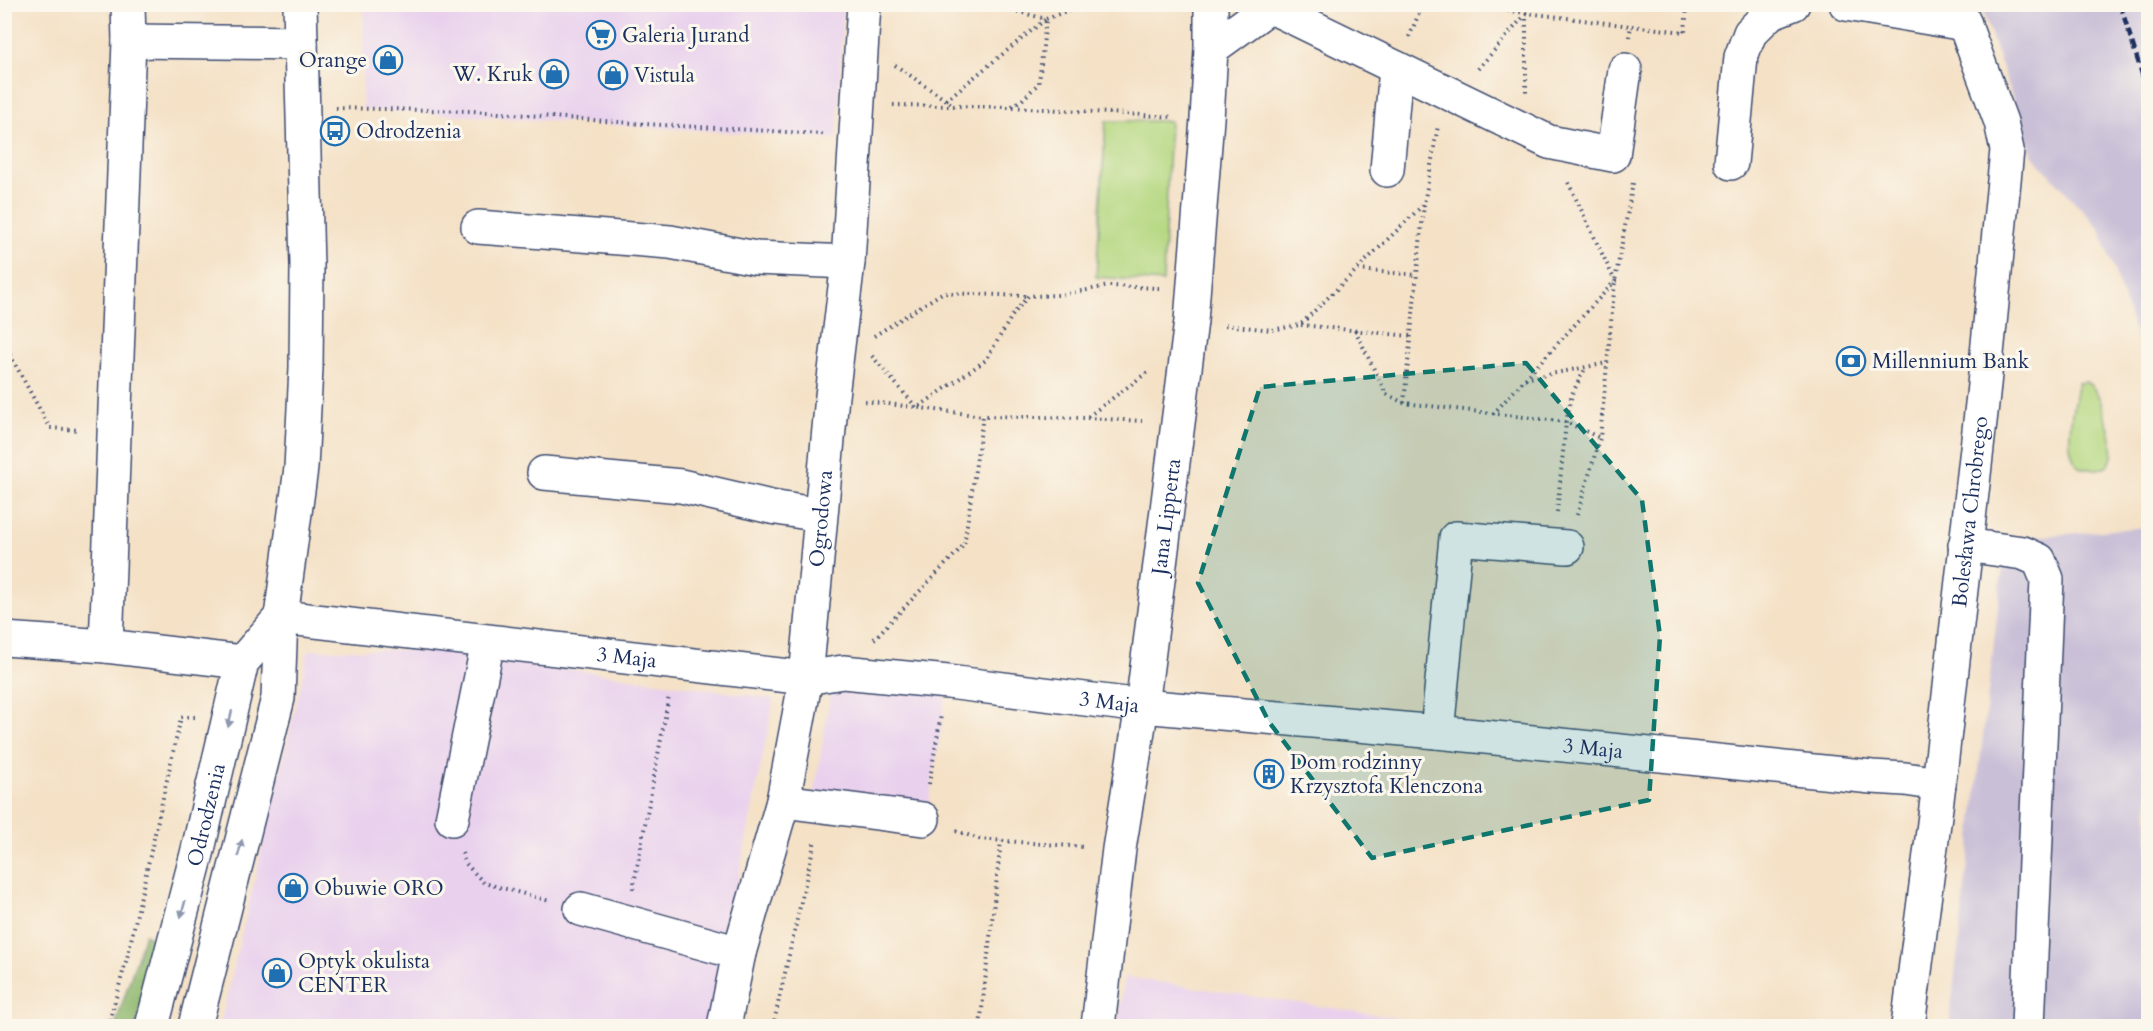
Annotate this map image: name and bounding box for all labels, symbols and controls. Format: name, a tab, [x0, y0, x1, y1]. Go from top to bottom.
supermarket icon: Galeria Jurand	[585, 19, 617, 51]
place label: Galeria Jurand	[622, 21, 749, 50]
shop icon: Orange	[372, 44, 404, 76]
place label: Orange	[299, 46, 367, 75]
shop icon: W. Kruk	[538, 58, 570, 90]
shop icon: Vistula	[597, 59, 629, 91]
place label: W. Kruk	[452, 60, 534, 89]
place label: Vistula	[634, 61, 695, 90]
bus stop icon: Odrodzenia	[319, 115, 351, 147]
place label: Odrodzenia	[356, 117, 461, 146]
bank icon: Millennium Bank	[1835, 345, 1867, 377]
place label: Millennium Bank	[1872, 347, 2030, 376]
street label: Bolesława Chrobrego	[1945, 415, 1995, 609]
street label: Jana Lipperta	[1144, 457, 1188, 579]
street label: Ogrodowa	[802, 469, 840, 568]
street label: 3 Maja	[595, 639, 658, 675]
street label: 3 Maja	[1078, 684, 1141, 720]
one-way arrow	[225, 710, 234, 729]
street label: 3 Maja	[1562, 731, 1625, 766]
place label: Dom rodzinny Krzysztofa Klenczona	[1290, 748, 1483, 801]
building icon: Dom rodzinny Krzysztofa Klenczona	[1253, 758, 1285, 790]
street label: Odrodzenia	[180, 760, 232, 870]
one-way arrow	[235, 838, 245, 857]
shop icon: Obuwie ORO	[277, 872, 309, 904]
place label: Obuwie ORO	[314, 874, 444, 903]
one-way arrow	[178, 900, 187, 918]
place label: Optyk okulista CENTER	[298, 947, 430, 1000]
shop icon: Optyk okulista CENTER	[261, 957, 293, 989]

